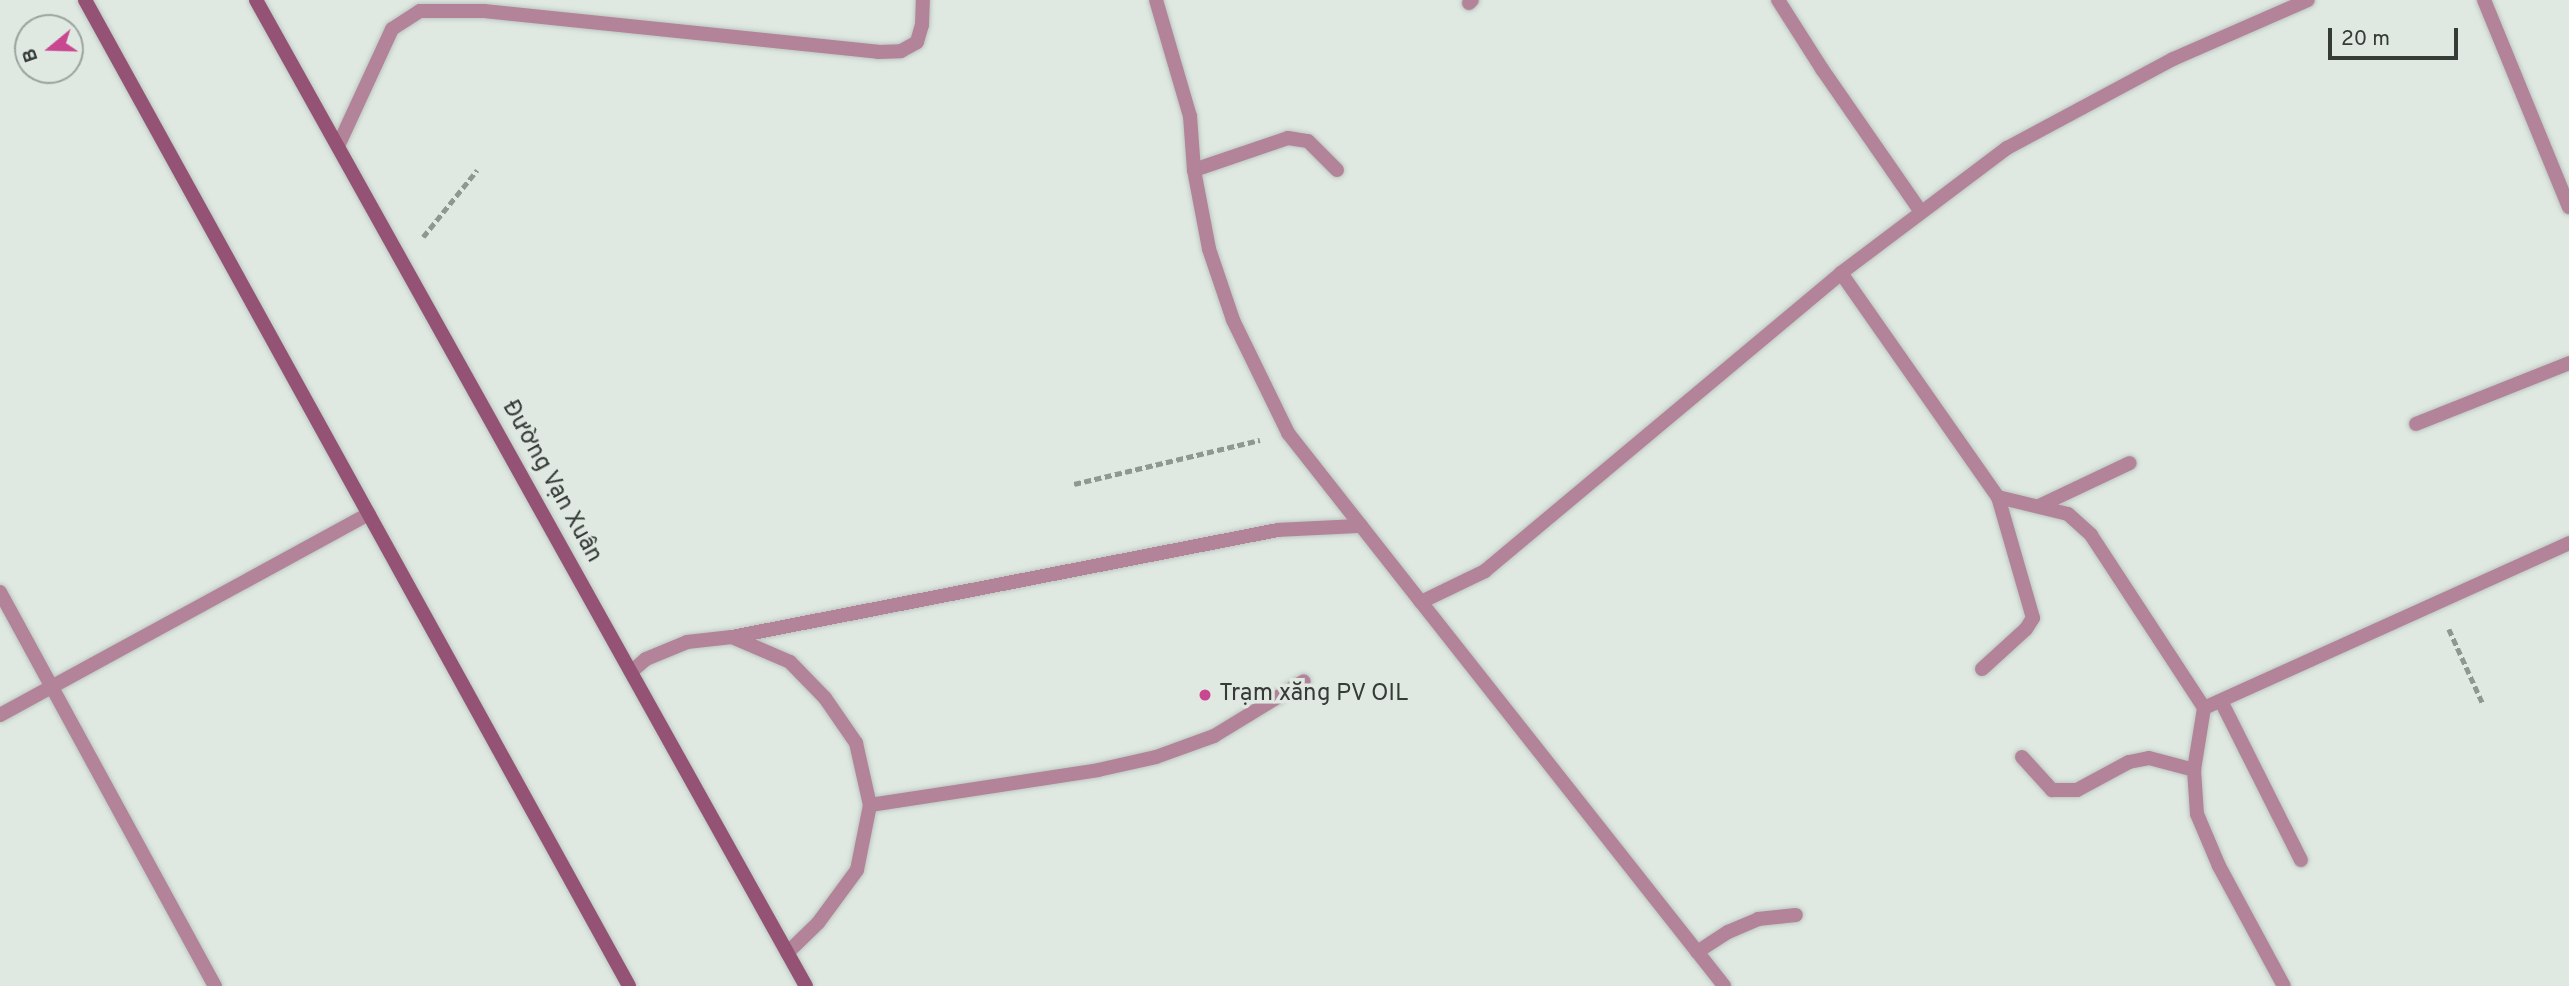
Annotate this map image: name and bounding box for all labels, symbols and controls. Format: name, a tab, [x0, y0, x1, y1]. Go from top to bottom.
north arrow	[14, 14, 84, 84]
scale bar	[2331, 14, 2460, 58]
text: 20 m	[2341, 26, 2390, 53]
text: B	[18, 45, 45, 65]
street label: Đường Vạn Xuân	[494, 395, 608, 569]
place label: Trạm xăng PV OIL	[1219, 681, 1409, 709]
marker: Trạm xăng PV OIL	[1197, 687, 1213, 703]

